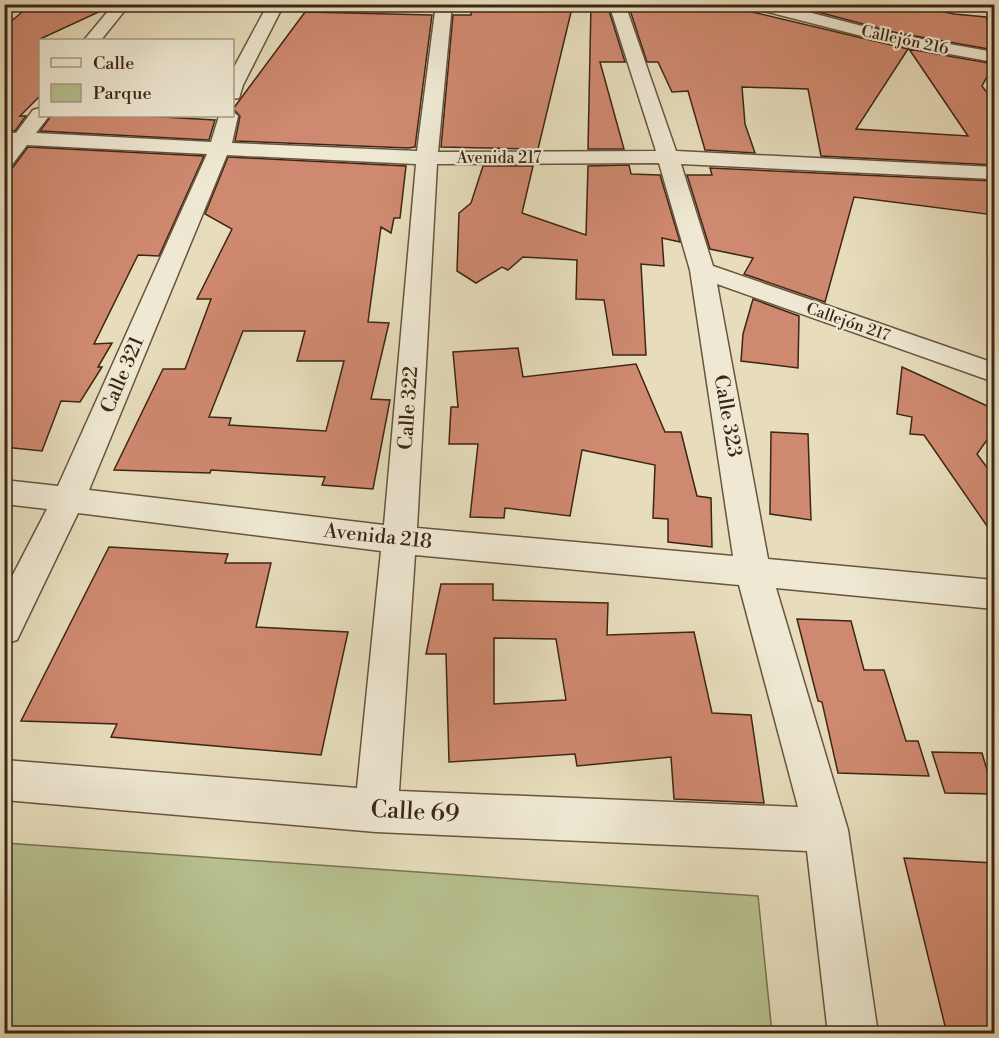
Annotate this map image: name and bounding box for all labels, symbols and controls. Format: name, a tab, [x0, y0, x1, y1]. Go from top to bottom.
street label: Callejón 216	[859, 21, 951, 59]
legend	[39, 39, 234, 117]
text: Calle	[93, 52, 134, 75]
text: Parque	[93, 82, 152, 105]
street label: Avenida 217	[456, 148, 541, 168]
street label: Callejón 217	[804, 298, 892, 346]
street label: Calle 321	[96, 332, 151, 417]
street label: Calle 322	[394, 365, 424, 451]
street label: Calle 323	[707, 373, 747, 459]
street label: Avenida 218	[322, 519, 433, 555]
street label: Calle 69	[370, 795, 460, 829]

